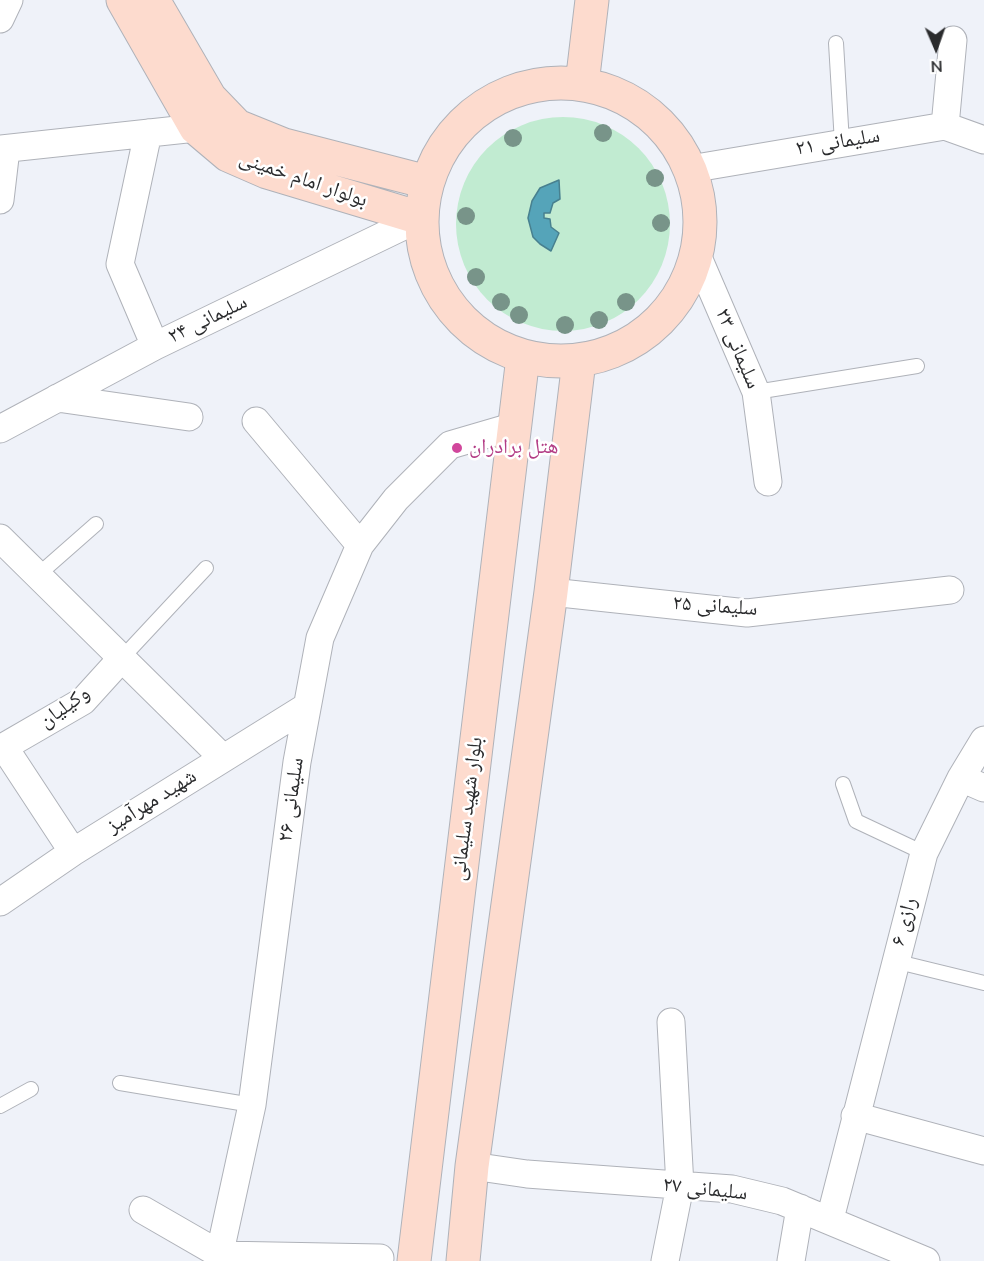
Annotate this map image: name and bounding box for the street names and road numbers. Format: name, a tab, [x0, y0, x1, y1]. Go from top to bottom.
street label: سلیمانی ۲۱	[794, 124, 882, 162]
street label: بولوار امام خمینی	[236, 146, 370, 214]
street label: سلیمانی ۲۴	[164, 290, 252, 350]
street label: سلیمانی ۲۳	[709, 305, 765, 393]
street label: سلیمانی ۲۵	[672, 591, 758, 623]
street label: وکیلیان	[35, 681, 95, 735]
street label: بلوار شهید سلیمانی	[447, 736, 489, 882]
street label: سلیمانی ۲۶	[274, 756, 310, 844]
street label: شهید مهرآمیز	[102, 764, 202, 840]
street label: رازی ۶	[886, 895, 924, 949]
street label: سلیمانی ۲۷	[661, 1173, 749, 1207]

